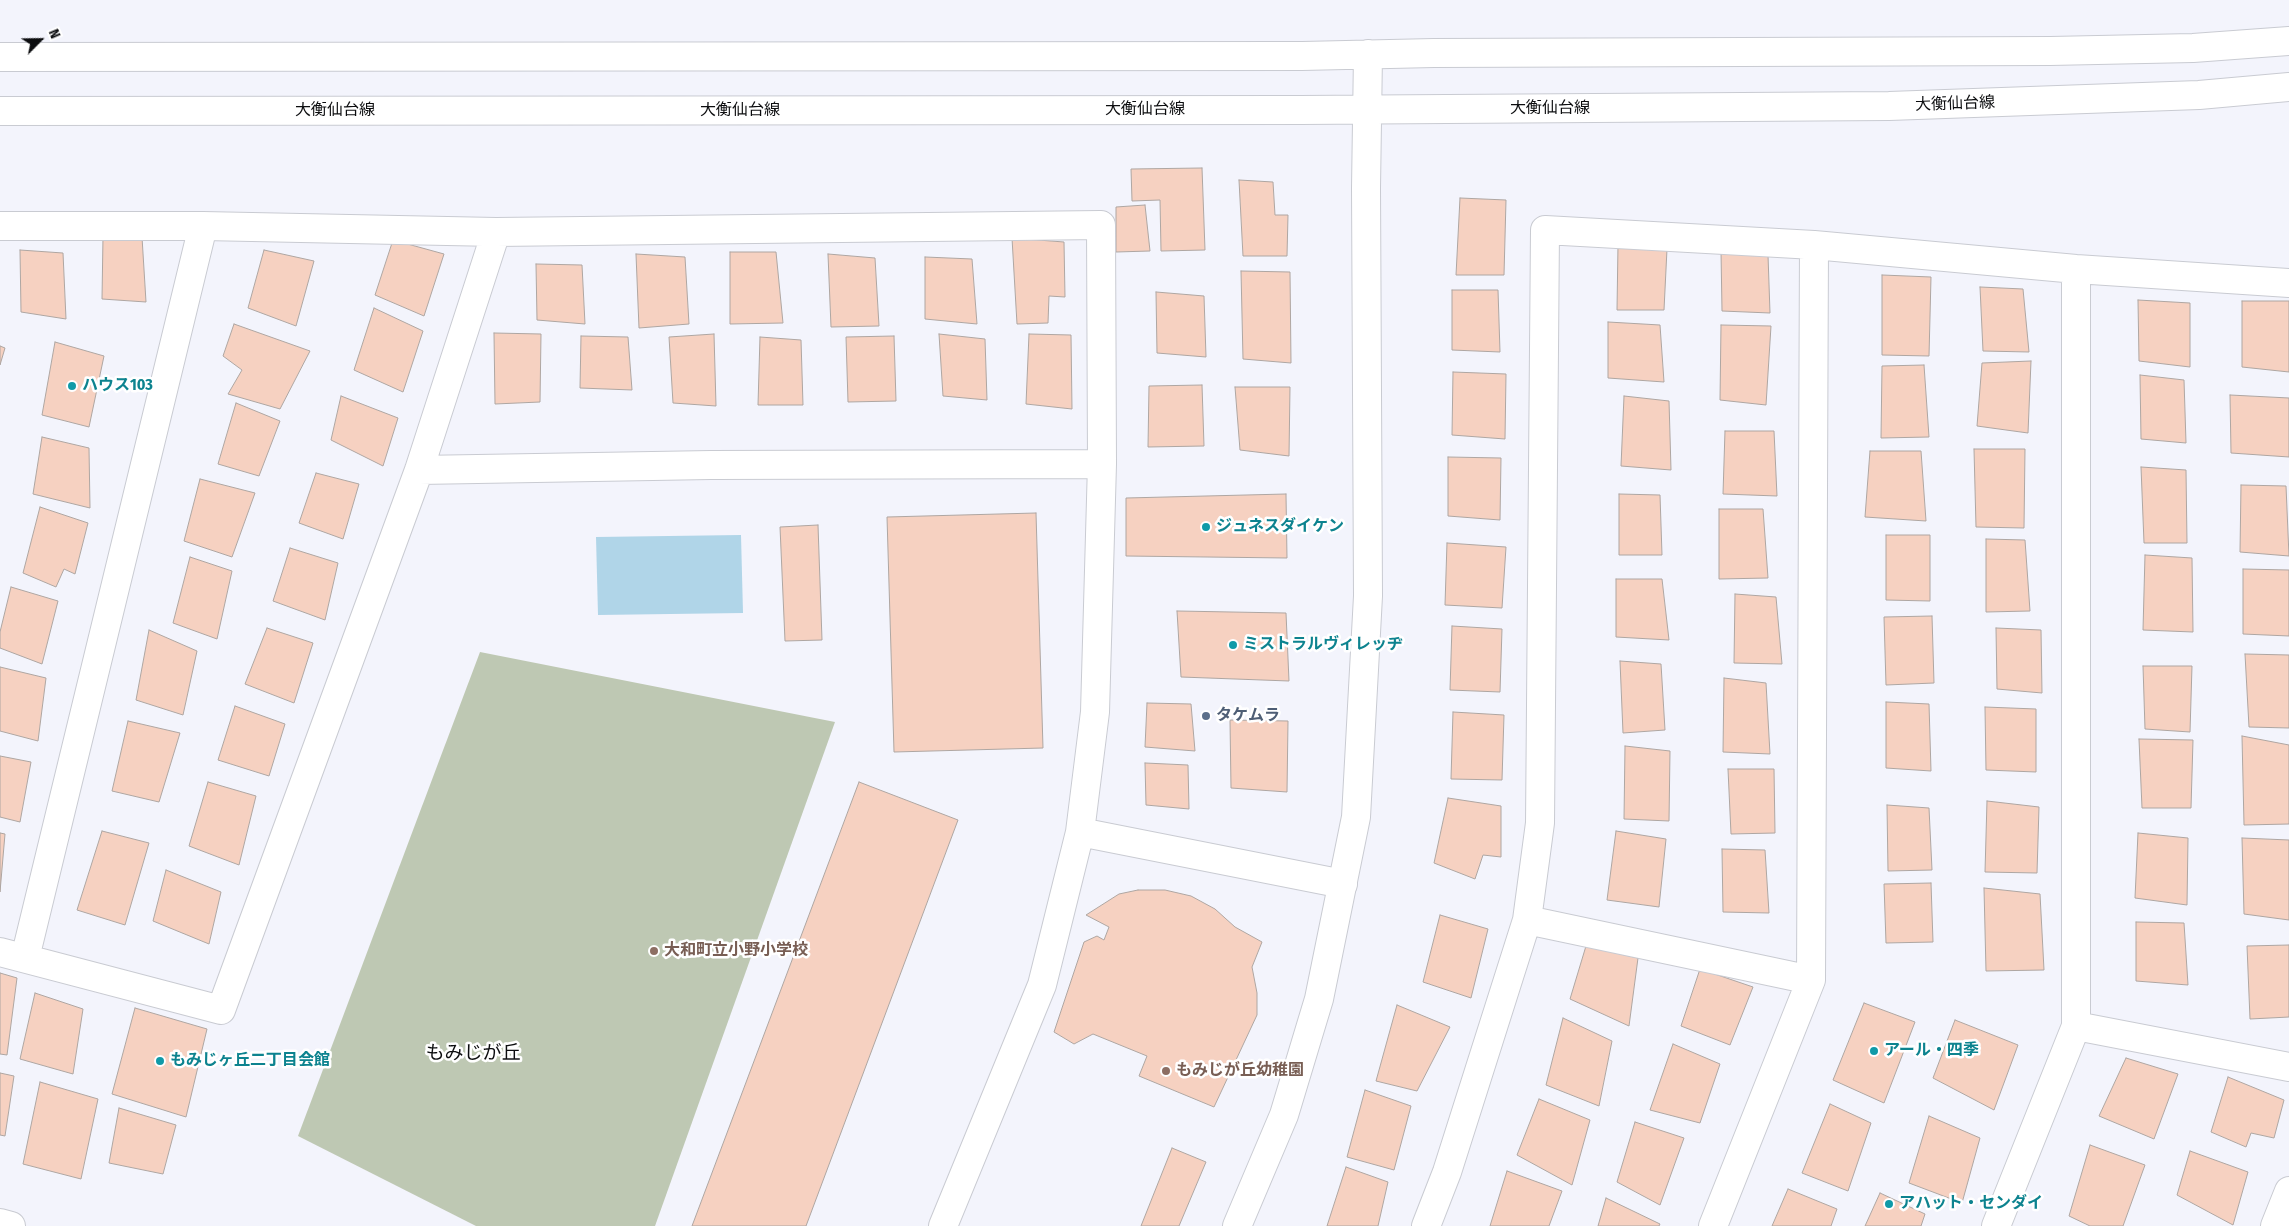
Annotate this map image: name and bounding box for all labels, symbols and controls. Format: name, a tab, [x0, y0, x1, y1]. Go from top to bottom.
north arrow	[15, 15, 65, 65]
text: N	[45, 27, 64, 41]
street label: 大衡仙台線	[1915, 93, 1995, 115]
street label: 大衡仙台線	[1510, 99, 1590, 119]
street label: 大衡仙台線	[1105, 100, 1185, 120]
street label: 大衡仙台線	[295, 101, 375, 121]
street label: 大衡仙台線	[700, 101, 780, 121]
place label: ハウス103	[82, 376, 153, 396]
marker: ハウス103	[66, 380, 78, 392]
place label: ジュネスダイケン	[1216, 517, 1344, 537]
marker: ジュネスダイケン	[1200, 521, 1212, 533]
place label: ミストラルヴィレッヂ	[1243, 635, 1403, 655]
marker: ミストラルヴィレッヂ	[1227, 639, 1239, 651]
place label: タケムラ	[1216, 706, 1280, 726]
marker: タケムラ	[1200, 710, 1212, 722]
place label: 大和町立小野小学校	[664, 941, 808, 961]
marker: 大和町立小野小学校	[648, 945, 660, 957]
place label: アール・四季	[1884, 1041, 1979, 1061]
district label: もみじが丘	[426, 1043, 520, 1065]
marker: アール・四季	[1868, 1045, 1880, 1057]
place label: もみじヶ丘二丁目会館	[170, 1051, 330, 1071]
marker: もみじヶ丘二丁目会館	[154, 1055, 166, 1067]
place label: もみじが丘幼稚園	[1176, 1061, 1304, 1081]
marker: もみじが丘幼稚園	[1160, 1065, 1172, 1077]
place label: アハット・センダイ	[1899, 1194, 2043, 1214]
marker: アハット・センダイ	[1883, 1198, 1895, 1210]

